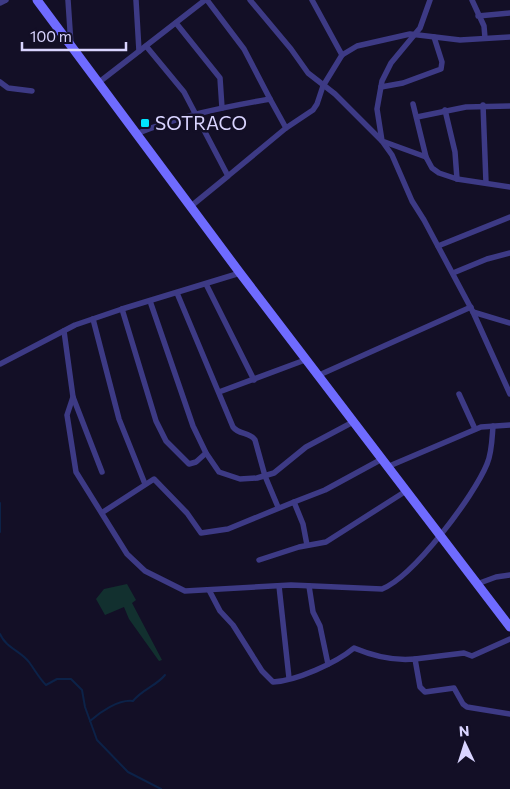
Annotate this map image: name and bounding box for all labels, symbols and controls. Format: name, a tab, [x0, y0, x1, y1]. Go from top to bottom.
scale bar	[22, 20, 126, 52]
text: 100 m	[30, 27, 72, 45]
place label: SOTRACO	[155, 111, 247, 134]
marker: SOTRACO	[139, 117, 151, 129]
north arrow	[440, 719, 490, 769]
text: N	[458, 722, 470, 739]

